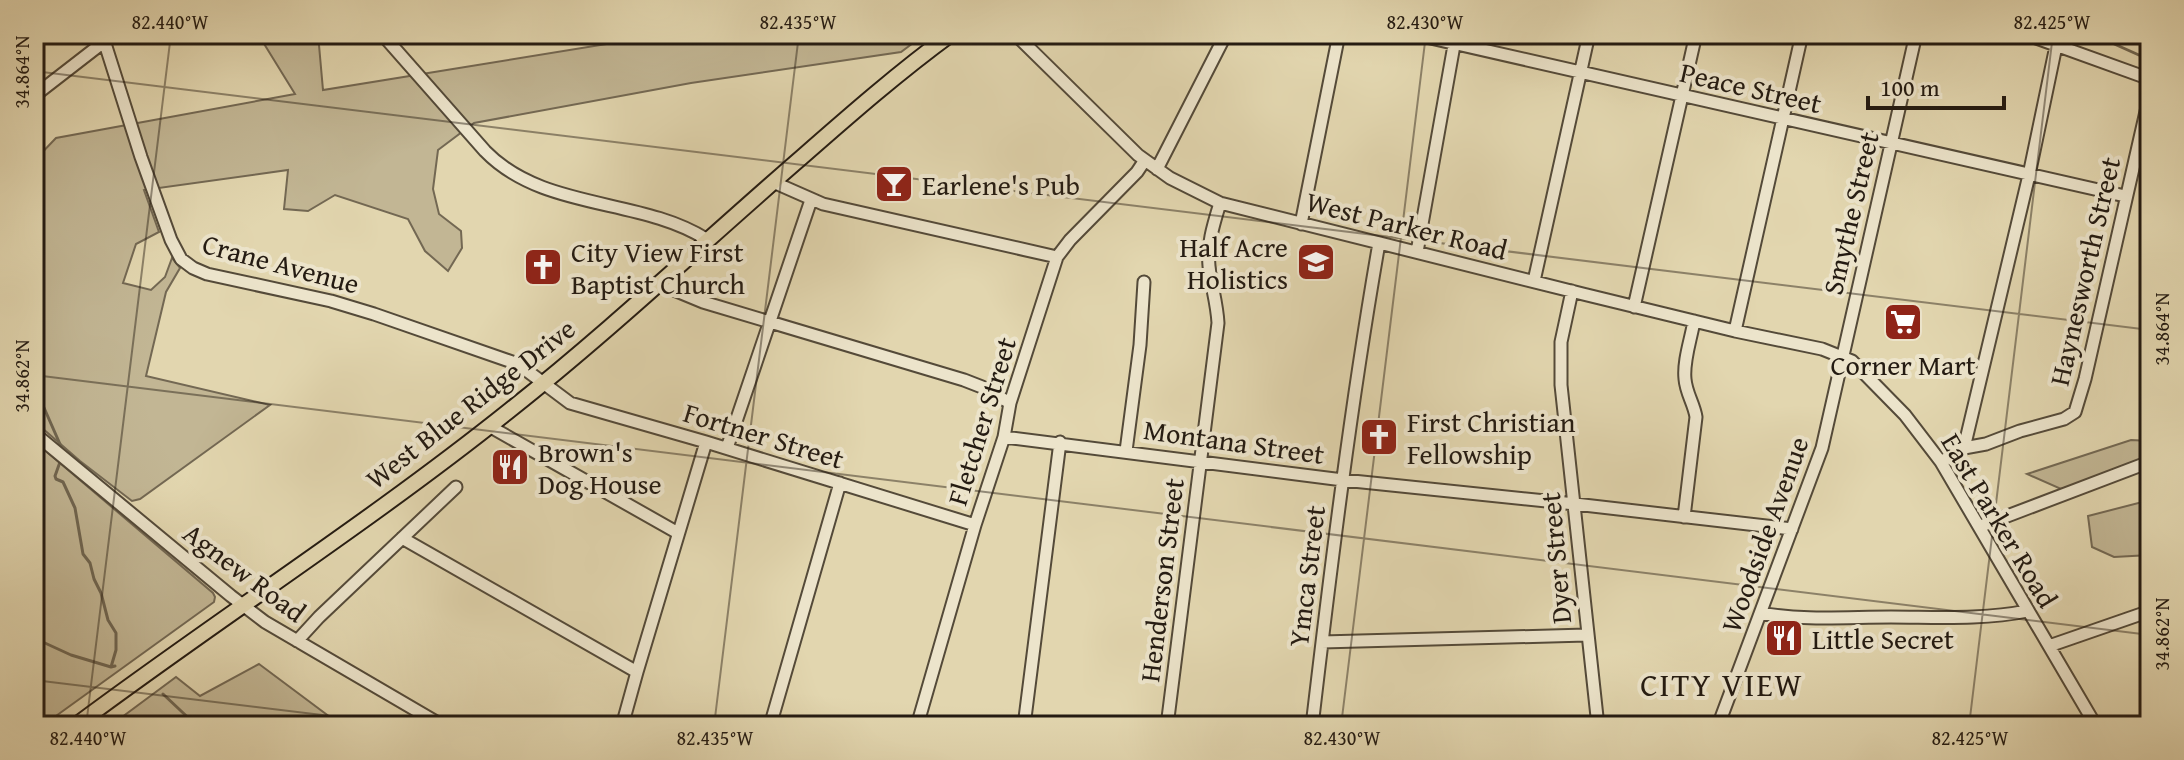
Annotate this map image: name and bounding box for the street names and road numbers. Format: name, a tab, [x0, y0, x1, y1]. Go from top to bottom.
street label: Peace Street	[1676, 51, 1826, 123]
street label: Smythe Street	[1811, 127, 1889, 299]
street label: Haynesworth Street	[2038, 152, 2130, 389]
street label: West Parker Road	[1302, 180, 1512, 270]
street label: Crane Avenue	[198, 222, 364, 304]
street label: West Blue Ridge Drive	[356, 308, 584, 498]
street label: Fletcher Street	[936, 332, 1026, 510]
street label: Fortner Street	[679, 391, 849, 479]
street label: Montana Street	[1141, 408, 1327, 474]
street label: East Parker Road	[1932, 425, 2068, 615]
street label: Woodside Avenue	[1710, 430, 1818, 638]
street label: Henderson Street	[1128, 476, 1194, 684]
street label: Dyer Street	[1529, 490, 1581, 626]
street label: Ymca Street	[1277, 503, 1335, 649]
street label: Agnew Road	[175, 512, 315, 632]

